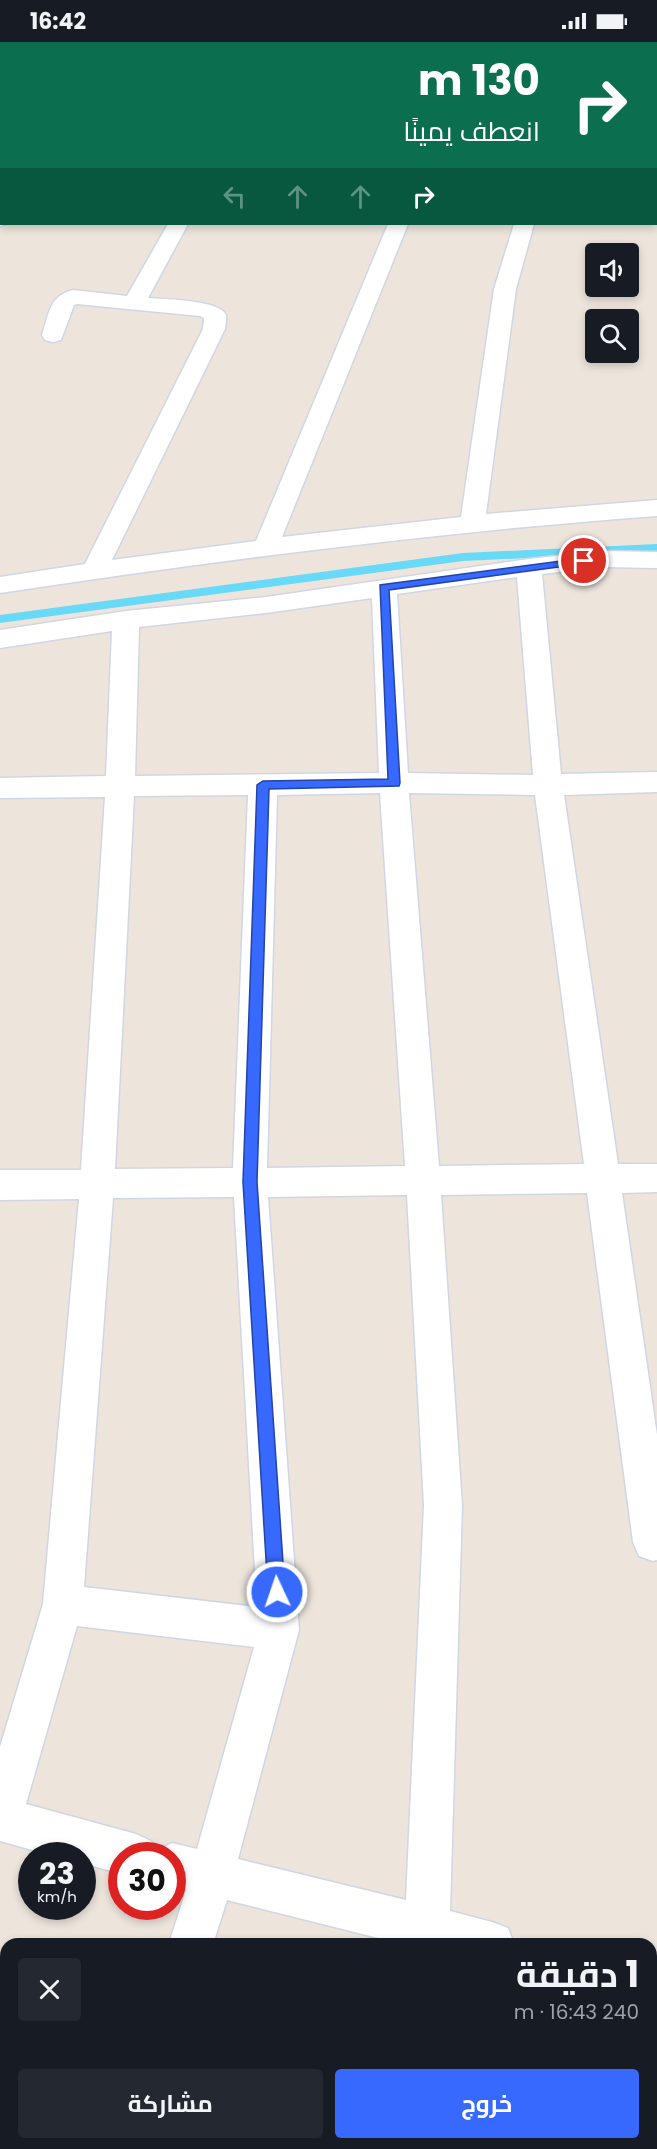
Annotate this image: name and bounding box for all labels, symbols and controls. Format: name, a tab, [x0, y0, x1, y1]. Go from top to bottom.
text: 16:42	[30, 6, 86, 37]
text: 130 m	[418, 51, 540, 110]
icon: right	[561, 66, 639, 144]
text: انعطف يمينًا	[403, 113, 540, 150]
icon: left	[218, 180, 251, 213]
icon: ahead	[281, 180, 314, 213]
icon: ahead	[344, 180, 377, 213]
icon: right	[407, 180, 440, 213]
map controls	[585, 243, 639, 363]
button: sound	[585, 243, 639, 297]
button: search	[585, 309, 639, 363]
pin	[558, 535, 609, 586]
icon: arrive	[567, 544, 600, 577]
position arrow	[245, 1560, 309, 1624]
speed limit sign: 30	[108, 1842, 186, 1920]
text: 23	[39, 1852, 75, 1895]
text: km/h	[37, 1886, 77, 1907]
text: 1 دقيقة	[516, 1949, 639, 2000]
button: close	[18, 1958, 81, 2021]
text: 240 m · 16:43	[514, 1998, 639, 2026]
button: مشاركة	[18, 2069, 323, 2138]
button: خروج	[335, 2069, 639, 2138]

